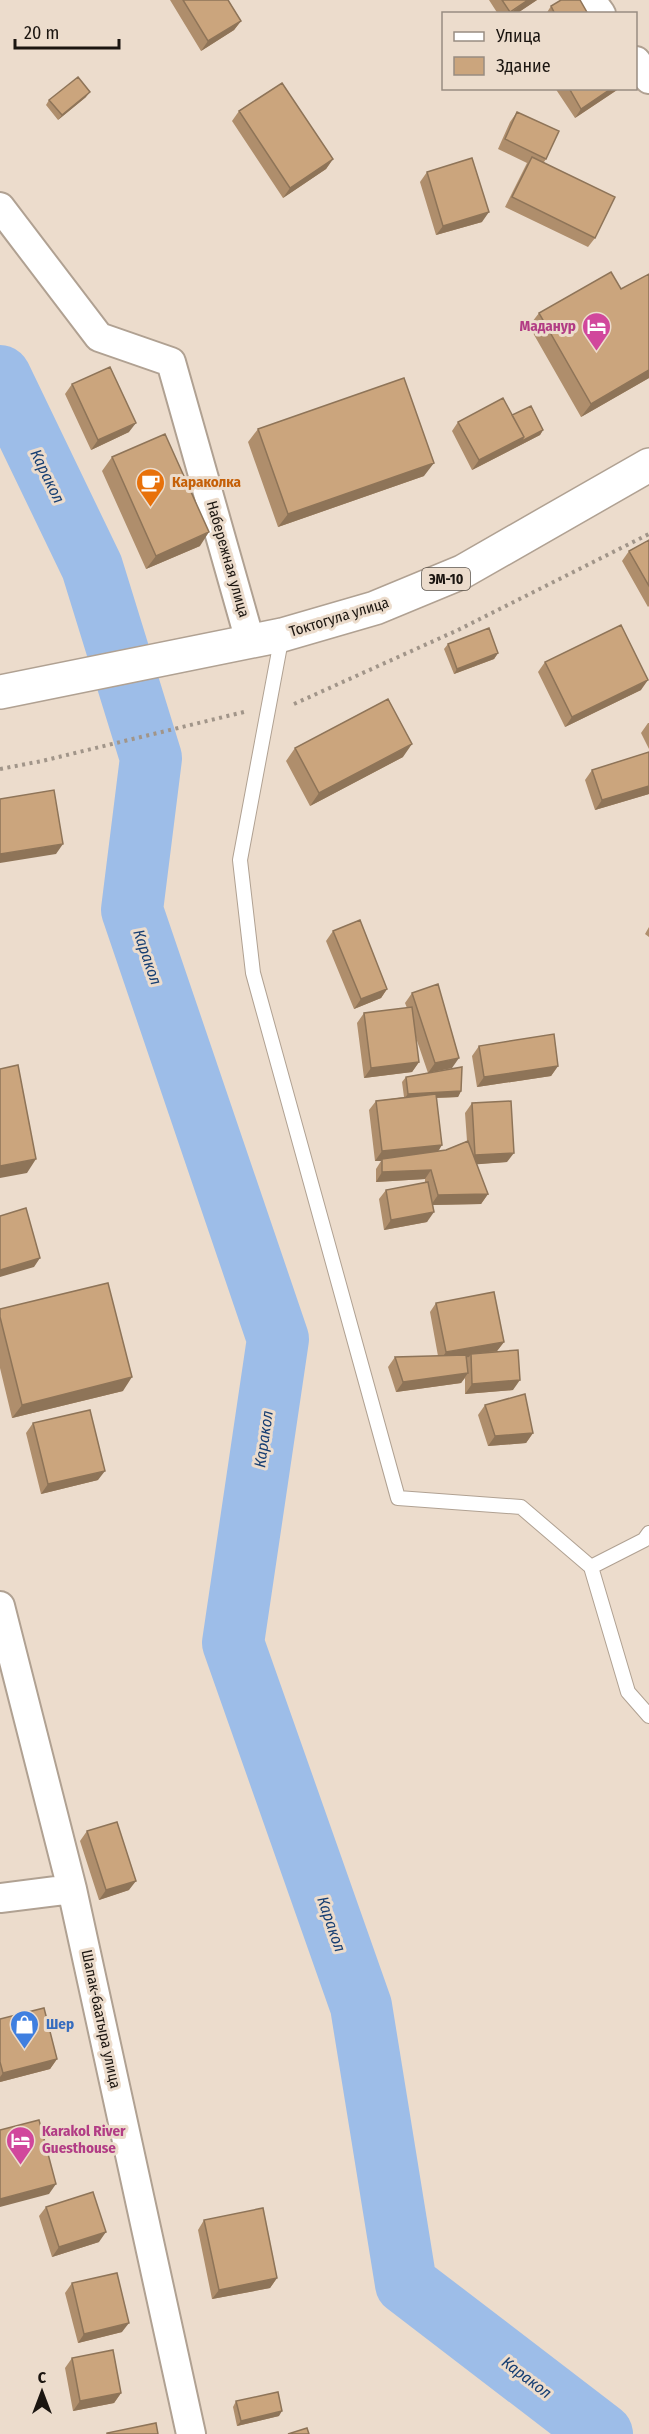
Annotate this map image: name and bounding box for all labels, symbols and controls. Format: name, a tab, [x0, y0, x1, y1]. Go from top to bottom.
scale bar	[15, 12, 118, 50]
legend	[442, 12, 637, 90]
text: 20 m	[24, 22, 59, 44]
text: Улица	[495, 25, 541, 47]
text: Здание	[496, 55, 551, 77]
hotel icon: Маданур	[581, 310, 613, 352]
place label: Маданур	[519, 317, 576, 335]
water label: Каракол	[26, 446, 69, 506]
cafe icon: Караколка	[135, 466, 167, 508]
place label: Караколка	[172, 473, 242, 491]
street label: Набережная улица	[203, 499, 253, 619]
road number: ЭМ-10	[422, 568, 470, 590]
street label: Токтогула улица	[287, 593, 391, 641]
water label: Каракол	[129, 927, 166, 987]
water label: Каракол	[250, 1409, 277, 1469]
water label: Каракол	[313, 1894, 350, 1954]
street label: Шапак-баатыра улица	[77, 1948, 125, 2090]
shop icon: Шер	[9, 2008, 41, 2050]
place label: Шер	[46, 2015, 74, 2033]
place label: Karakol River Guesthouse	[42, 2122, 126, 2157]
hotel icon: Karakol River Guesthouse	[5, 2124, 37, 2166]
water label: Каракол	[498, 2353, 555, 2402]
north arrow	[12, 2362, 72, 2422]
text: С	[38, 2368, 47, 2387]

